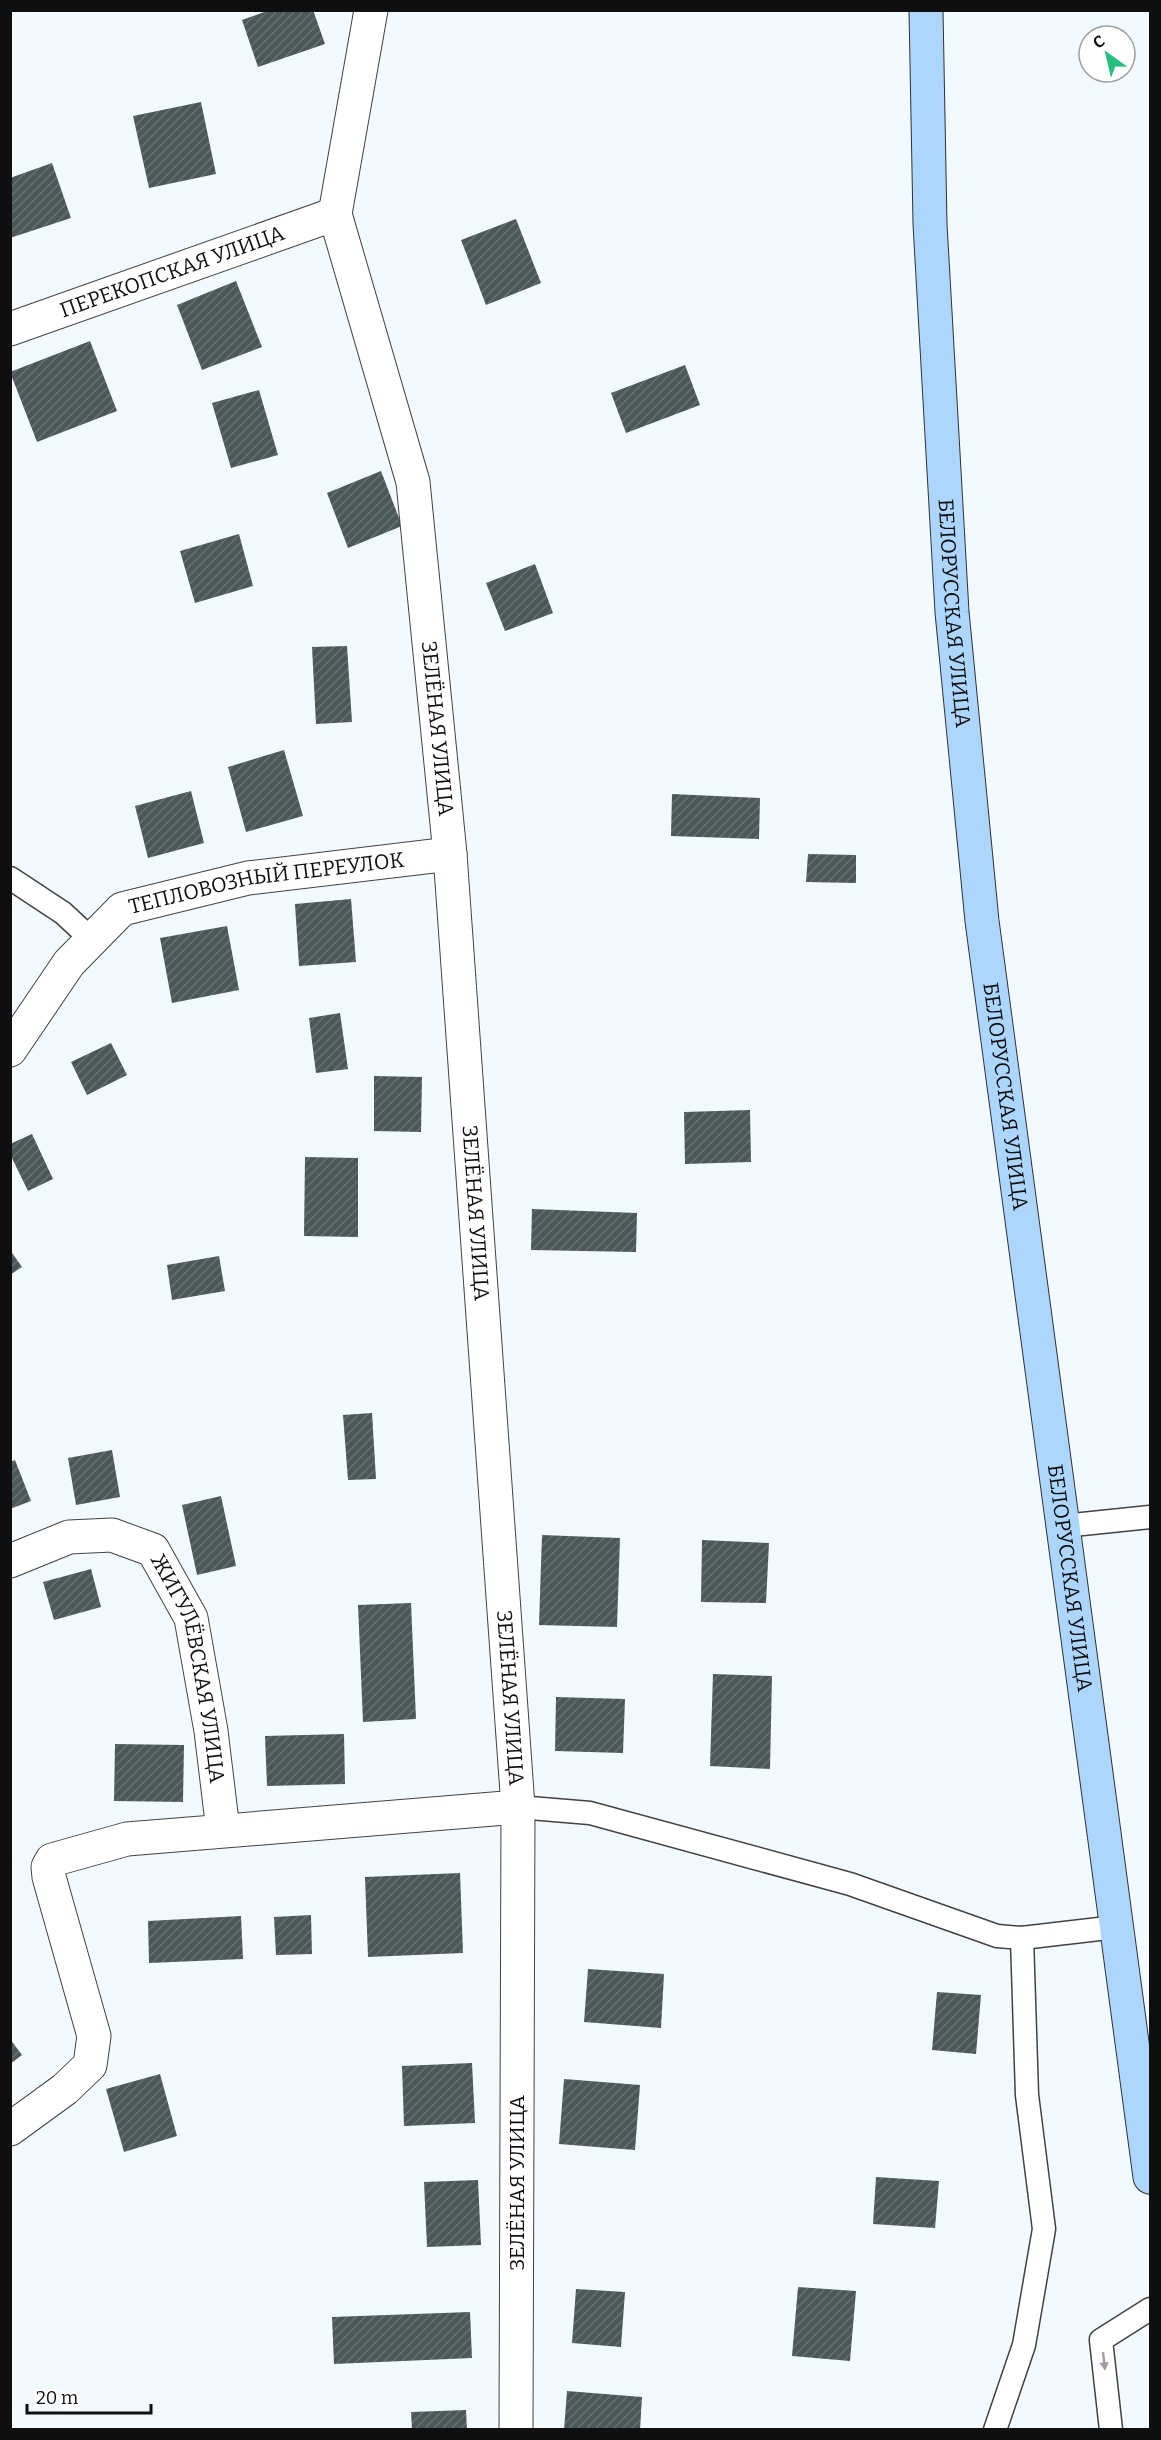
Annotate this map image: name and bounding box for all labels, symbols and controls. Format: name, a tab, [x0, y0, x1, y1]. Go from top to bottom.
north arrow	[1077, 24, 1137, 84]
text: С	[1089, 31, 1108, 53]
street label: ПЕРЕКОПСКАЯ УЛИЦА	[56, 220, 288, 323]
street label: БЕЛОРУССКАЯ УЛИЦА	[933, 498, 976, 729]
street label: ЗЕЛЁНАЯ УЛИЦА	[416, 640, 459, 817]
street label: ТЕПЛОВОЗНЫЙ ПЕРЕУЛОК	[126, 847, 406, 920]
street label: БЕЛОРУССКАЯ УЛИЦА	[977, 981, 1034, 1212]
street label: ЗЕЛЁНАЯ УЛИЦА	[456, 1124, 495, 1302]
street label: БЕЛОРУССКАЯ УЛИЦА	[1042, 1463, 1098, 1694]
street label: ЖИГУЛЁВСКАЯ УЛИЦА	[145, 1549, 230, 1785]
street label: ЗЕЛЁНАЯ УЛИЦА	[491, 1609, 529, 1786]
street label: ЗЕЛЁНАЯ УЛИЦА	[504, 2095, 530, 2271]
one-way arrow	[1099, 2352, 1109, 2371]
scale bar	[27, 2377, 152, 2415]
text: 20 m	[36, 2387, 78, 2409]

